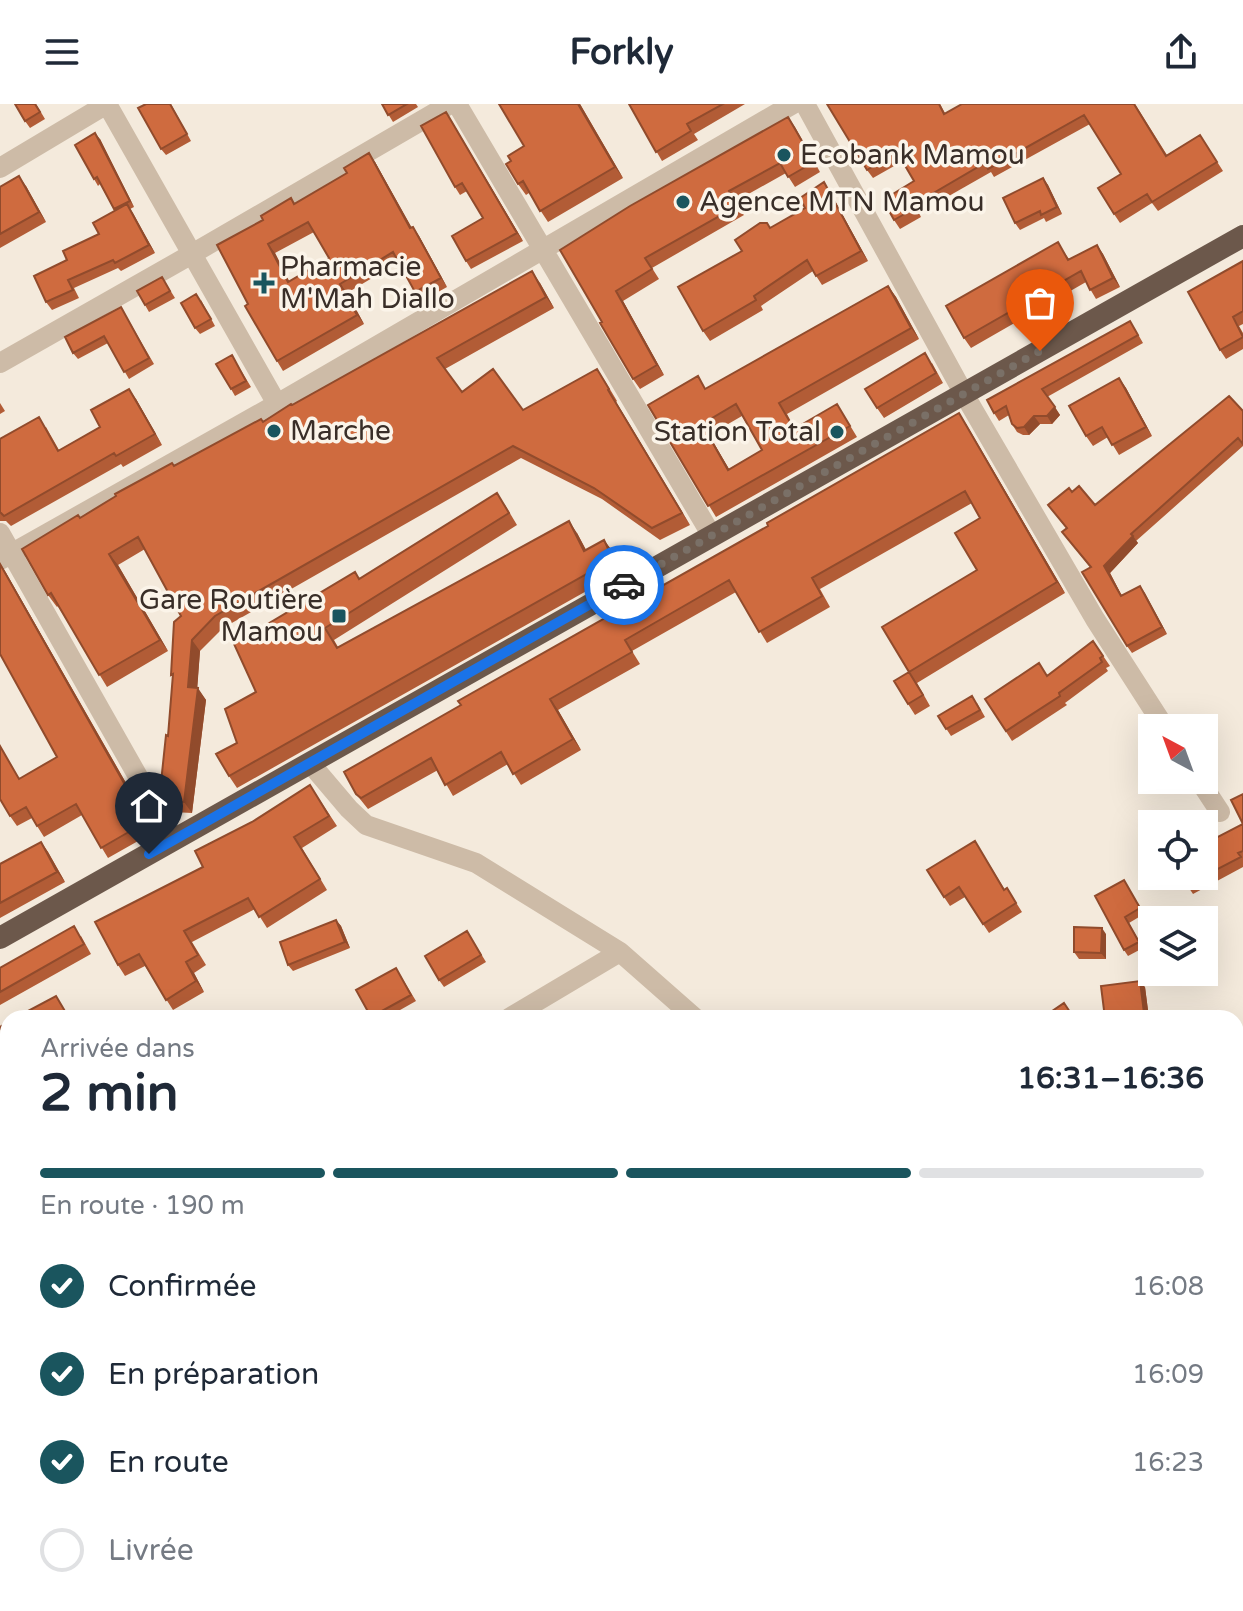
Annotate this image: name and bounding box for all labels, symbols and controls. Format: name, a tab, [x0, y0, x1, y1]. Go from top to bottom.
icon: menu	[40, 30, 84, 74]
icon: share	[1159, 30, 1203, 74]
text: Forkly	[569, 31, 674, 74]
place label: Ecobank Mamou	[800, 138, 1025, 172]
marker: Ecobank Mamou	[775, 146, 793, 164]
place label: Agence MTN Mamou	[699, 185, 985, 219]
marker: Agence MTN Mamou	[674, 193, 692, 211]
place label: Pharmacie M'Mah Diallo	[280, 250, 455, 316]
pin	[1006, 269, 1074, 351]
marker: Pharmacie M'Mah Diallo	[255, 274, 273, 292]
icon: bag	[1018, 281, 1062, 325]
place label: Marche	[290, 414, 391, 448]
place label: Station Total	[654, 415, 821, 449]
marker: Marche	[265, 422, 283, 440]
marker: Station Total	[828, 423, 846, 441]
courier	[584, 545, 664, 625]
icon: car	[602, 563, 646, 607]
place label: Gare Routière Mamou	[139, 583, 323, 649]
marker: Gare Routière Mamou	[330, 607, 348, 625]
north arrow	[1138, 714, 1218, 794]
map controls	[1138, 714, 1218, 986]
pin	[115, 772, 183, 854]
icon: home	[127, 784, 171, 828]
button: locate	[1138, 810, 1218, 890]
button: layers	[1138, 906, 1218, 986]
text: Arrivée dans	[40, 1033, 195, 1064]
text: 16:31–16:36	[1017, 1060, 1204, 1097]
text: 2 min	[40, 1062, 179, 1125]
text: En route · 190 m	[40, 1190, 245, 1221]
icon: check	[40, 1264, 84, 1308]
text: Confirmée	[108, 1268, 257, 1305]
text: 16:08	[1132, 1271, 1204, 1302]
icon: check	[40, 1352, 84, 1396]
text: En préparation	[108, 1356, 319, 1393]
text: 16:09	[1132, 1359, 1204, 1390]
icon: check	[40, 1440, 84, 1484]
text: En route	[108, 1444, 229, 1481]
text: 16:23	[1132, 1447, 1204, 1478]
text: Livrée	[108, 1532, 194, 1569]

